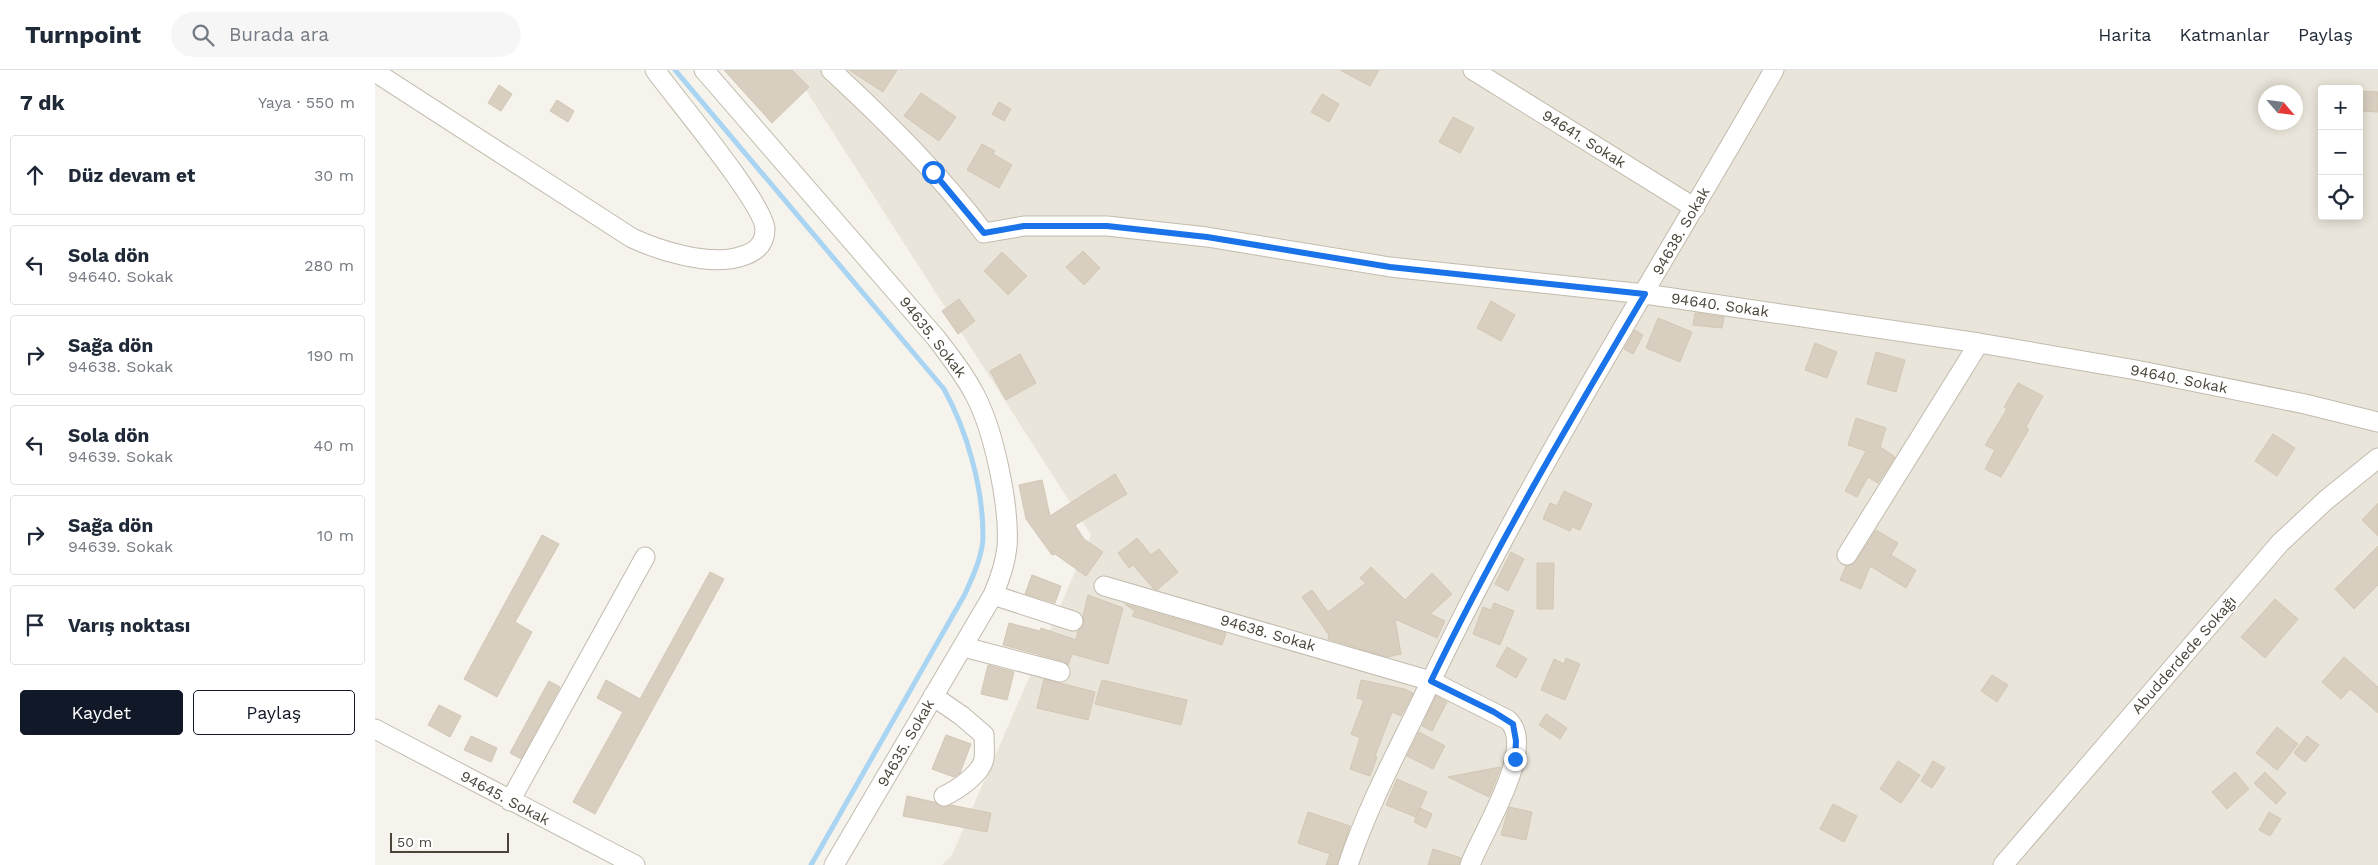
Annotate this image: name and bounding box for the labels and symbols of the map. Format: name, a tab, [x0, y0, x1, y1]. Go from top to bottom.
north arrow	[2258, 85, 2303, 130]
street label: 94641. Sokak	[1539, 106, 1630, 172]
route start	[922, 161, 945, 184]
street label: 94638. Sokak	[1649, 183, 1714, 278]
street label: 94640. Sokak	[1670, 289, 1771, 321]
street label: 94635. Sokak	[896, 293, 971, 382]
street label: 94640. Sokak	[2129, 361, 2230, 397]
street label: Abudderdede Sokağı	[2128, 592, 2240, 718]
street label: 94638. Sokak	[1218, 611, 1318, 655]
street label: 94635. Sokak	[874, 696, 939, 790]
route end	[1504, 748, 1527, 771]
street label: 94645. Sokak	[457, 767, 553, 829]
scale bar	[390, 830, 509, 853]

